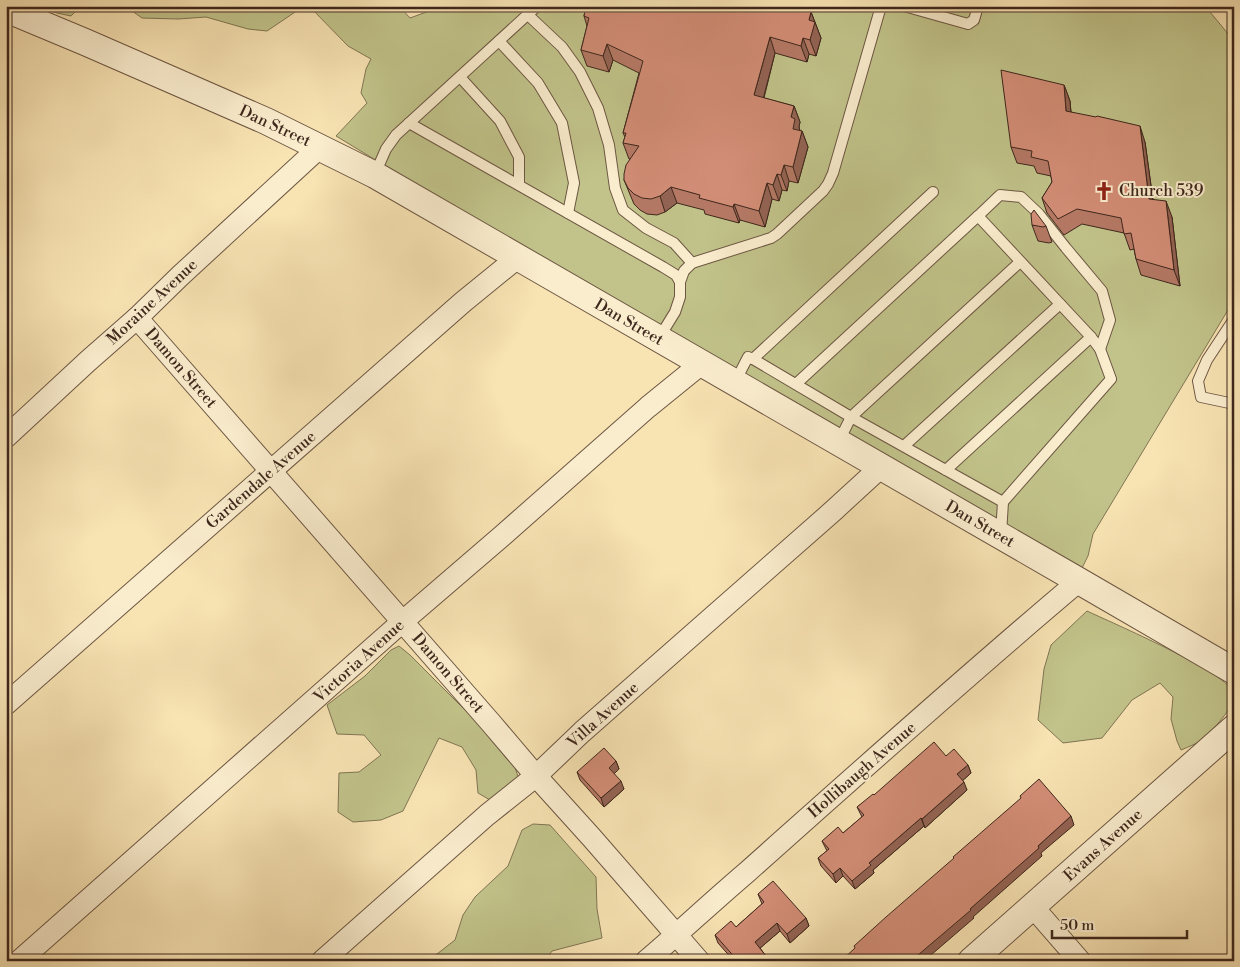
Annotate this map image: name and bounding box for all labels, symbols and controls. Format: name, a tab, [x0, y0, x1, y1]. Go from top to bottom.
street label: Dan Street	[236, 101, 314, 151]
church icon: Church 539	[1093, 180, 1115, 202]
place label: Church 539	[1119, 181, 1204, 201]
street label: Moraine Avenue	[102, 255, 202, 349]
street label: Dan Street	[591, 294, 668, 350]
street label: Damon Street	[141, 324, 222, 412]
street label: Gardendale Avenue	[202, 427, 320, 533]
street label: Dan Street	[942, 496, 1019, 552]
street label: Victoria Avenue	[309, 615, 408, 708]
street label: Damon Street	[408, 629, 489, 717]
street label: Villa Avenue	[562, 678, 643, 753]
street label: Hollibaugh Avenue	[804, 718, 920, 822]
street label: Evans Avenue	[1059, 804, 1147, 886]
scale bar	[1052, 907, 1188, 939]
text: 50 m	[1060, 916, 1094, 935]

